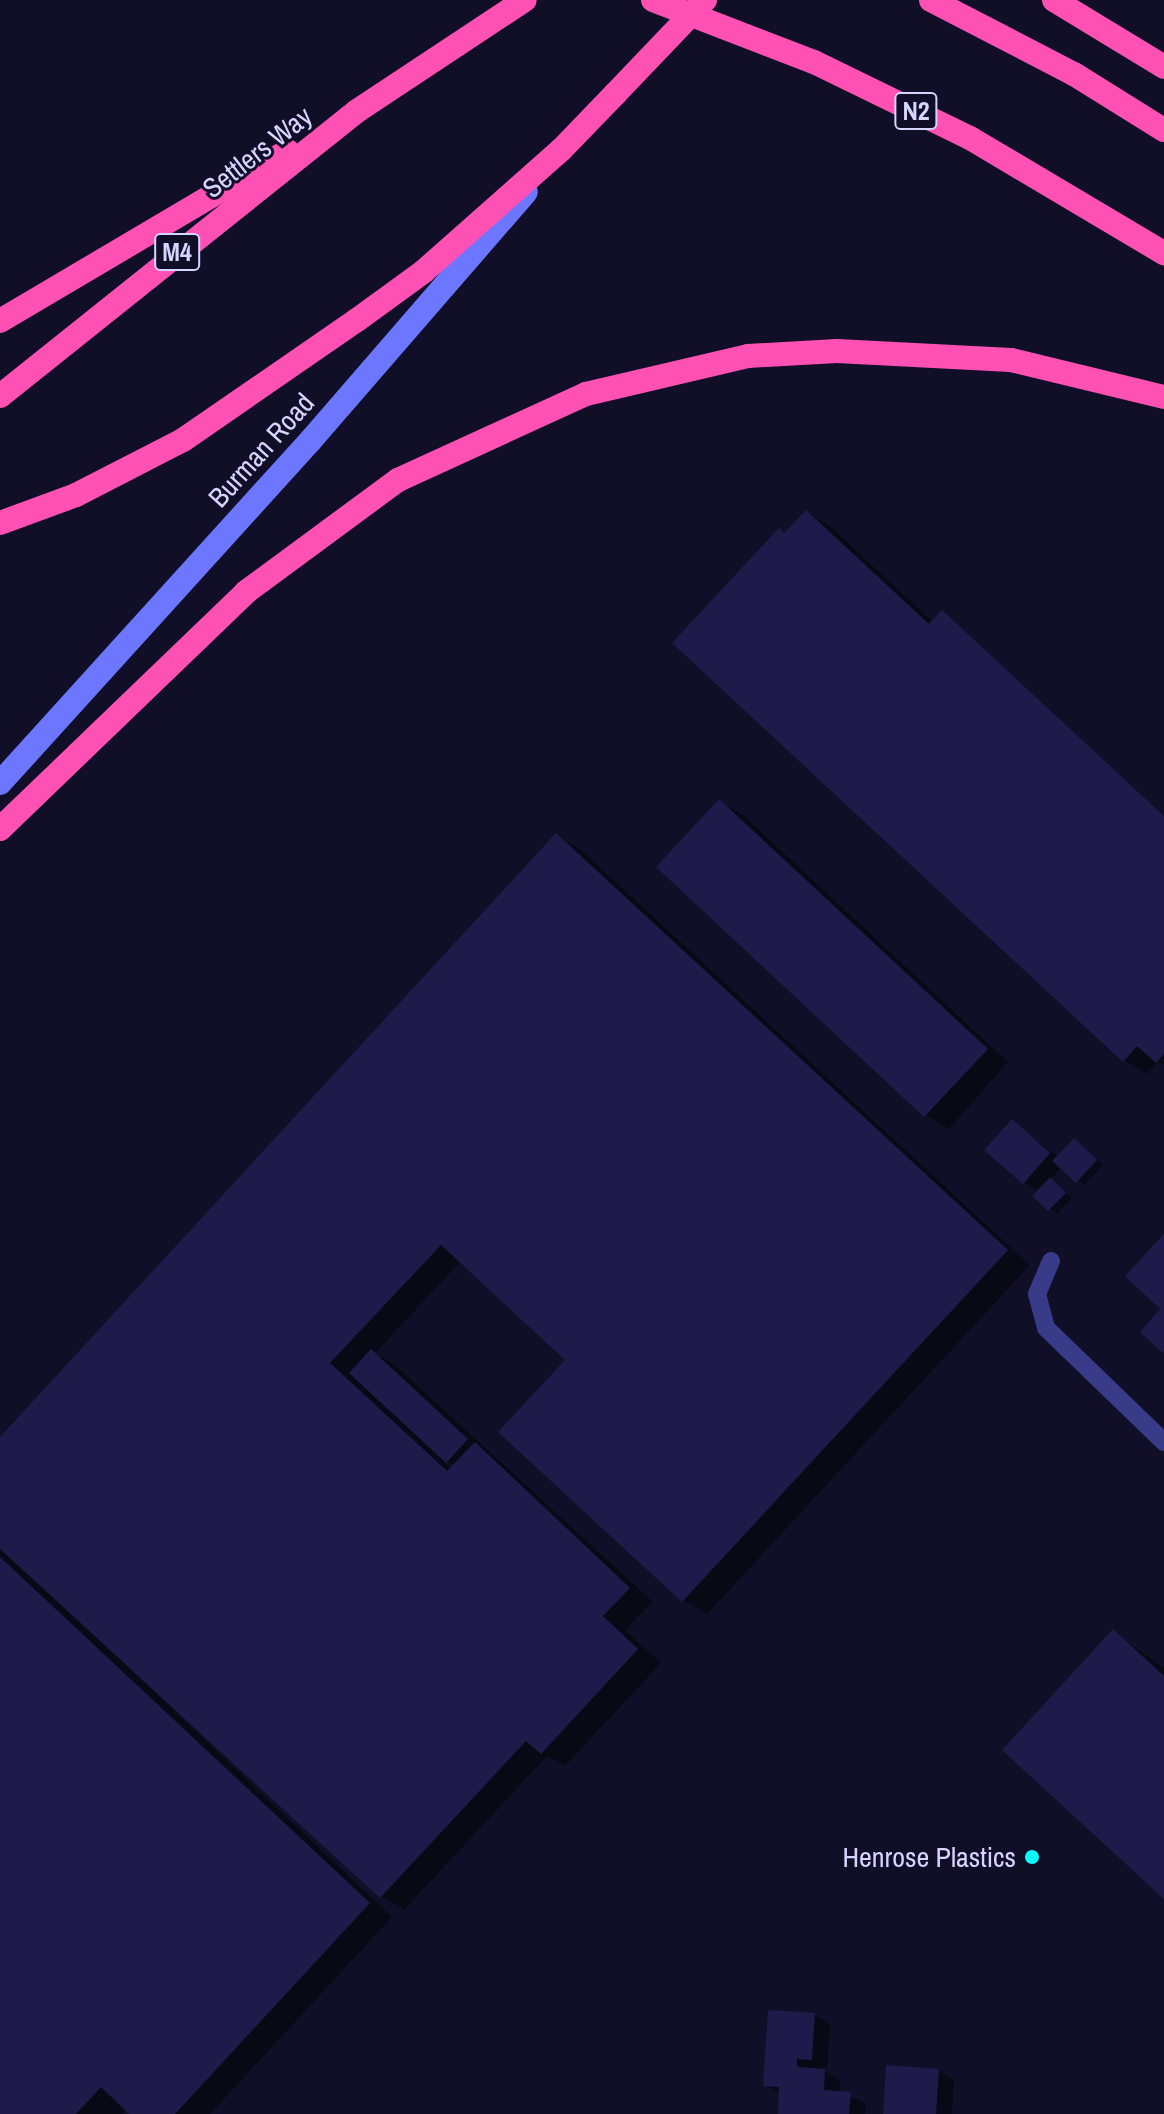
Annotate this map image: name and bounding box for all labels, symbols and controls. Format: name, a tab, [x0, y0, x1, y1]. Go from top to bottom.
road number: N2	[894, 89, 938, 133]
street label: Settlers Way	[196, 99, 318, 205]
road number: M4	[153, 230, 201, 274]
street label: Burman Road	[201, 386, 321, 514]
place label: Henrose Plastics	[842, 1840, 1016, 1874]
marker: Henrose Plastics	[1023, 1848, 1041, 1866]

